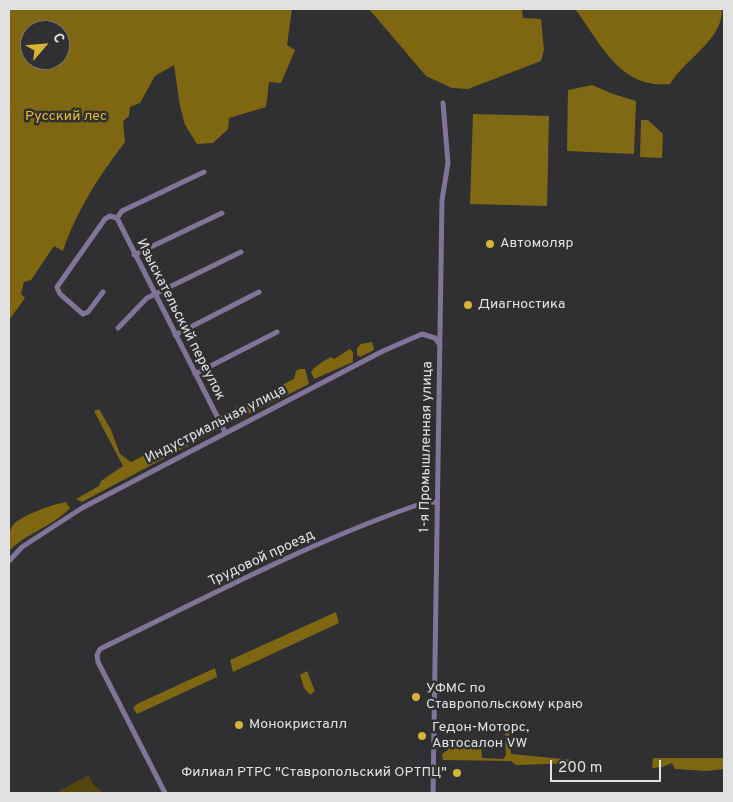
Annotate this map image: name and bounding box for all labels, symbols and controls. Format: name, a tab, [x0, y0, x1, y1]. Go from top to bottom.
north arrow	[20, 20, 70, 70]
text: С	[48, 31, 68, 46]
park label: Русский лес	[25, 109, 107, 125]
place label: Автомоляр	[500, 236, 573, 252]
street label: Изыскательский переулок	[132, 237, 228, 403]
marker: Автомоляр	[484, 238, 496, 250]
place label: Диагностика	[478, 297, 565, 313]
marker: Диагностика	[462, 299, 474, 311]
street label: 1-я Промышленная улица	[417, 361, 437, 533]
street label: Индустриальная улица	[143, 382, 289, 468]
street label: Трудовой проезд	[206, 527, 318, 591]
place label: УФМС по Ставропольскому краю	[426, 681, 583, 714]
marker: УФМС по Ставропольскому краю	[410, 691, 422, 703]
place label: Монокристалл	[249, 717, 347, 733]
marker: Монокристалл	[233, 719, 245, 731]
place label: Гедон-Моторс, Автосалон VW	[432, 720, 529, 752]
marker: Гедон-Моторс, Автосалон VW	[416, 730, 428, 742]
scale bar	[553, 750, 664, 782]
text: 200 m	[558, 759, 603, 778]
place label: Филиал РТРС "Ставропольский ОРТПЦ"	[181, 765, 447, 781]
marker: Филиал РТРС "Ставропольский ОРТПЦ"	[451, 767, 463, 779]

